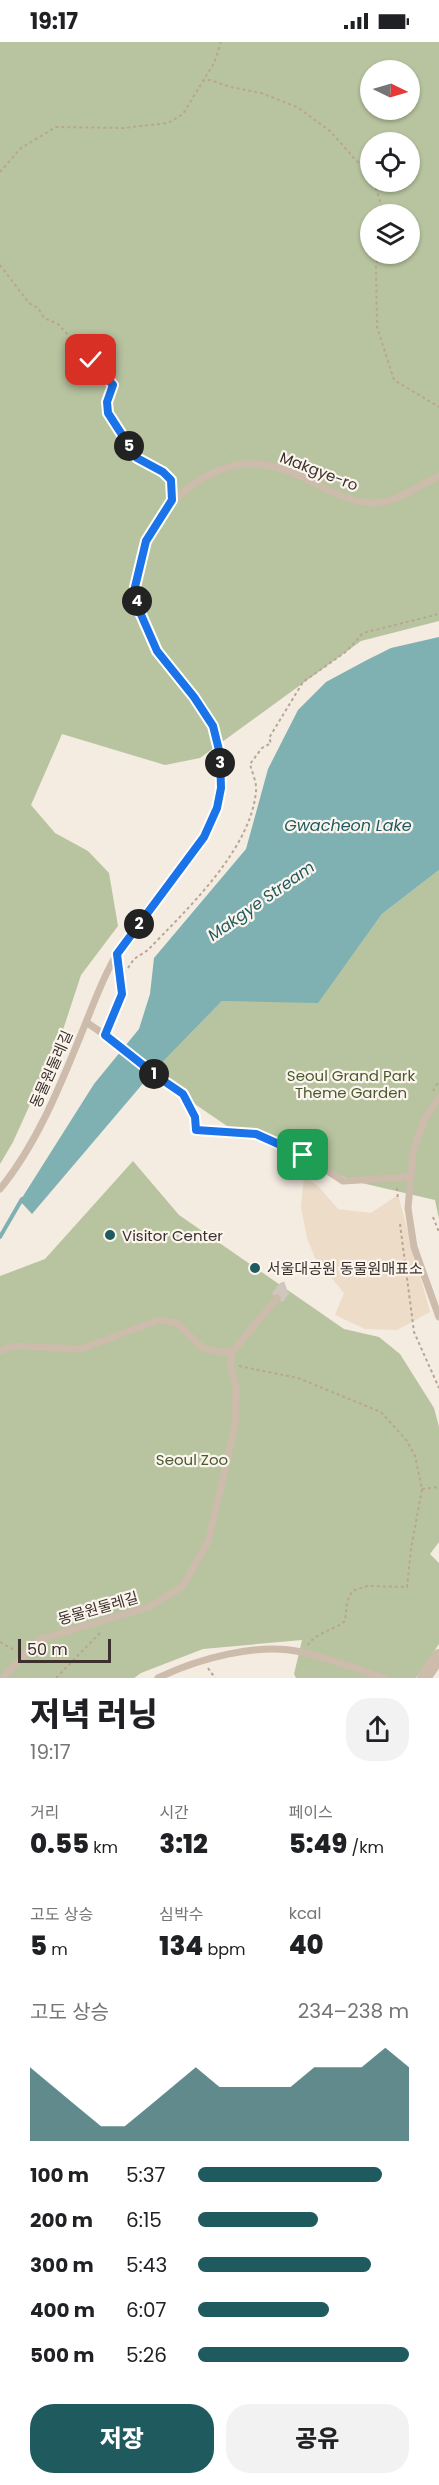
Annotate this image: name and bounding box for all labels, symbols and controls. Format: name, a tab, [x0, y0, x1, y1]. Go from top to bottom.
text: 19:17	[30, 6, 78, 37]
north arrow	[360, 60, 420, 120]
map controls	[360, 60, 420, 264]
button: locate	[360, 132, 420, 192]
button: layers	[360, 204, 420, 264]
pin	[65, 334, 116, 385]
icon: check	[74, 343, 107, 376]
pin: 5	[114, 431, 144, 461]
text: 5	[124, 434, 134, 457]
street label: Makgye-ro	[277, 446, 361, 496]
pin: 4	[122, 586, 152, 616]
text: 4	[132, 589, 142, 612]
pin: 3	[205, 748, 235, 778]
text: 3	[215, 751, 225, 774]
water label: Gwacheon Lake	[284, 814, 412, 837]
water label: Makgye Stream	[203, 856, 319, 946]
pin: 2	[124, 909, 154, 939]
text: 2	[134, 912, 144, 935]
street label: 동물원둘레길	[25, 1027, 77, 1111]
pin: 1	[139, 1059, 169, 1089]
text: 1	[151, 1062, 157, 1085]
park label: Seoul Grand Park Theme Garden	[287, 1065, 415, 1103]
pin	[277, 1129, 328, 1180]
icon: arrive	[286, 1138, 319, 1171]
place label: Visitor Center	[122, 1225, 223, 1246]
marker: Visitor Center	[103, 1228, 117, 1242]
place label: 서울대공원 동물원매표소	[267, 1258, 423, 1279]
marker: 서울대공원 동물원매표소	[248, 1261, 262, 1275]
park label: Seoul Zoo	[156, 1449, 228, 1470]
street label: 동물원둘레길	[55, 1586, 141, 1630]
scale bar	[18, 1636, 111, 1664]
text: 50 m	[27, 1638, 68, 1661]
text: 저녁 러닝	[30, 1691, 158, 1738]
button: share	[346, 1698, 409, 1761]
text: 19:17	[30, 1738, 71, 1766]
text: 거리	[30, 1801, 59, 1824]
text: 시간	[159, 1801, 189, 1824]
text: 페이스	[289, 1801, 333, 1824]
text: 0.55	[30, 1826, 89, 1862]
text: 3:12	[159, 1826, 208, 1862]
text: 5:49	[289, 1826, 347, 1862]
text: km	[89, 1836, 118, 1859]
text: /km	[347, 1836, 384, 1859]
text: kcal	[289, 1902, 321, 1925]
text: 고도 상승	[30, 1903, 93, 1926]
text: 심박수	[159, 1903, 204, 1926]
text: 40	[289, 1927, 324, 1963]
text: 5	[30, 1928, 47, 1964]
text: 134	[159, 1928, 203, 1964]
text: m	[47, 1938, 68, 1961]
text: bpm	[203, 1938, 246, 1961]
text: 234–238 m	[298, 1997, 409, 2025]
text: 고도 상승	[30, 1998, 109, 2026]
text: 100 m	[30, 2161, 89, 2189]
text: 5:37	[126, 2161, 166, 2189]
text: 200 m	[30, 2206, 93, 2234]
text: 6:15	[126, 2206, 162, 2234]
text: 300 m	[30, 2251, 94, 2279]
text: 5:43	[126, 2251, 167, 2279]
text: 400 m	[30, 2296, 95, 2324]
text: 6:07	[126, 2296, 166, 2324]
text: 500 m	[30, 2341, 95, 2369]
text: 5:26	[126, 2341, 167, 2369]
button: 저장	[30, 2404, 214, 2473]
button: 공유	[226, 2404, 409, 2473]

